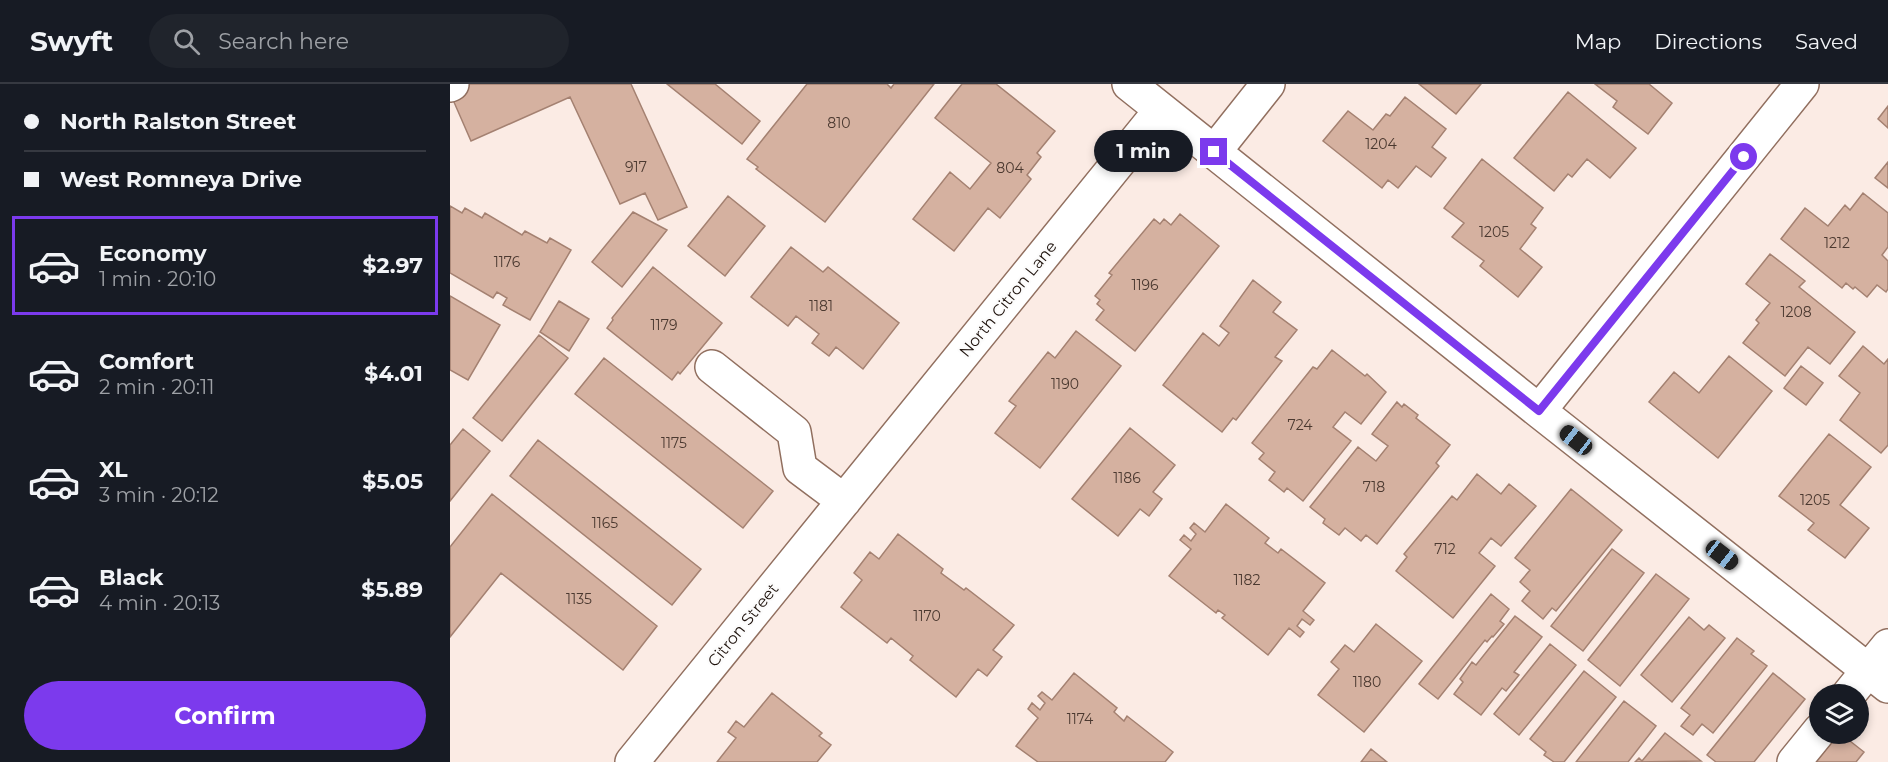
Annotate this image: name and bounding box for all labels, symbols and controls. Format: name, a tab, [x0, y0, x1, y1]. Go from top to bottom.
search box	[149, 14, 569, 68]
text: Swyft	[30, 24, 113, 58]
icon: search	[170, 25, 203, 58]
text: Search here	[218, 28, 349, 55]
text: Map	[1575, 29, 1621, 54]
text: Directions	[1654, 29, 1762, 54]
text: Saved	[1795, 29, 1858, 54]
text: North Ralston Street	[60, 108, 296, 135]
house number: 810	[827, 114, 851, 132]
callout: 1 min	[1094, 131, 1193, 173]
house number: 1204	[1365, 135, 1397, 153]
route end	[1200, 138, 1227, 165]
text: 1 min	[1116, 139, 1171, 163]
route start	[1730, 143, 1757, 170]
house number: 917	[625, 158, 647, 176]
house number: 804	[996, 159, 1024, 177]
text: West Romneya Drive	[60, 166, 302, 193]
house number: 1205	[1479, 223, 1509, 241]
house number: 1212	[1824, 234, 1850, 252]
street label: North Citron Lane	[955, 237, 1061, 361]
icon: car	[27, 239, 81, 293]
text: Economy	[99, 240, 207, 267]
text: $2.97	[362, 252, 423, 279]
house number: 1176	[494, 253, 521, 271]
text: 1 min · 20:10	[99, 267, 216, 291]
house number: 1196	[1131, 276, 1159, 294]
house number: 1181	[809, 297, 833, 315]
house number: 1208	[1780, 303, 1812, 321]
house number: 1179	[651, 316, 677, 334]
icon: car	[27, 347, 81, 401]
text: Comfort	[99, 348, 194, 375]
text: $4.01	[364, 360, 423, 387]
text: 2 min · 20:11	[99, 375, 214, 399]
house number: 1190	[1051, 375, 1079, 393]
house number: 724	[1287, 416, 1313, 434]
car	[1556, 422, 1596, 458]
house number: 1175	[661, 434, 687, 452]
icon: car	[27, 455, 81, 509]
text: XL	[99, 456, 128, 483]
text: $5.05	[362, 468, 423, 495]
house number: 1186	[1113, 469, 1141, 487]
house number: 718	[1363, 478, 1385, 496]
text: 3 min · 20:12	[99, 483, 219, 507]
house number: 1205	[1800, 491, 1830, 509]
house number: 1165	[592, 514, 618, 532]
car	[1702, 537, 1742, 573]
house number: 712	[1434, 540, 1456, 558]
icon: car	[27, 563, 81, 617]
text: Black	[99, 564, 163, 591]
house number: 1182	[1234, 571, 1261, 589]
text: $5.89	[361, 576, 423, 603]
street label: Citron Street	[704, 579, 783, 670]
house number: 1135	[566, 590, 592, 608]
text: 4 min · 20:13	[99, 591, 220, 615]
house number: 1170	[913, 607, 941, 625]
house number: 1180	[1353, 673, 1381, 691]
button: Confirm	[24, 681, 426, 750]
map controls	[1809, 684, 1869, 744]
button: layers	[1809, 684, 1869, 744]
house number: 1174	[1067, 710, 1094, 728]

